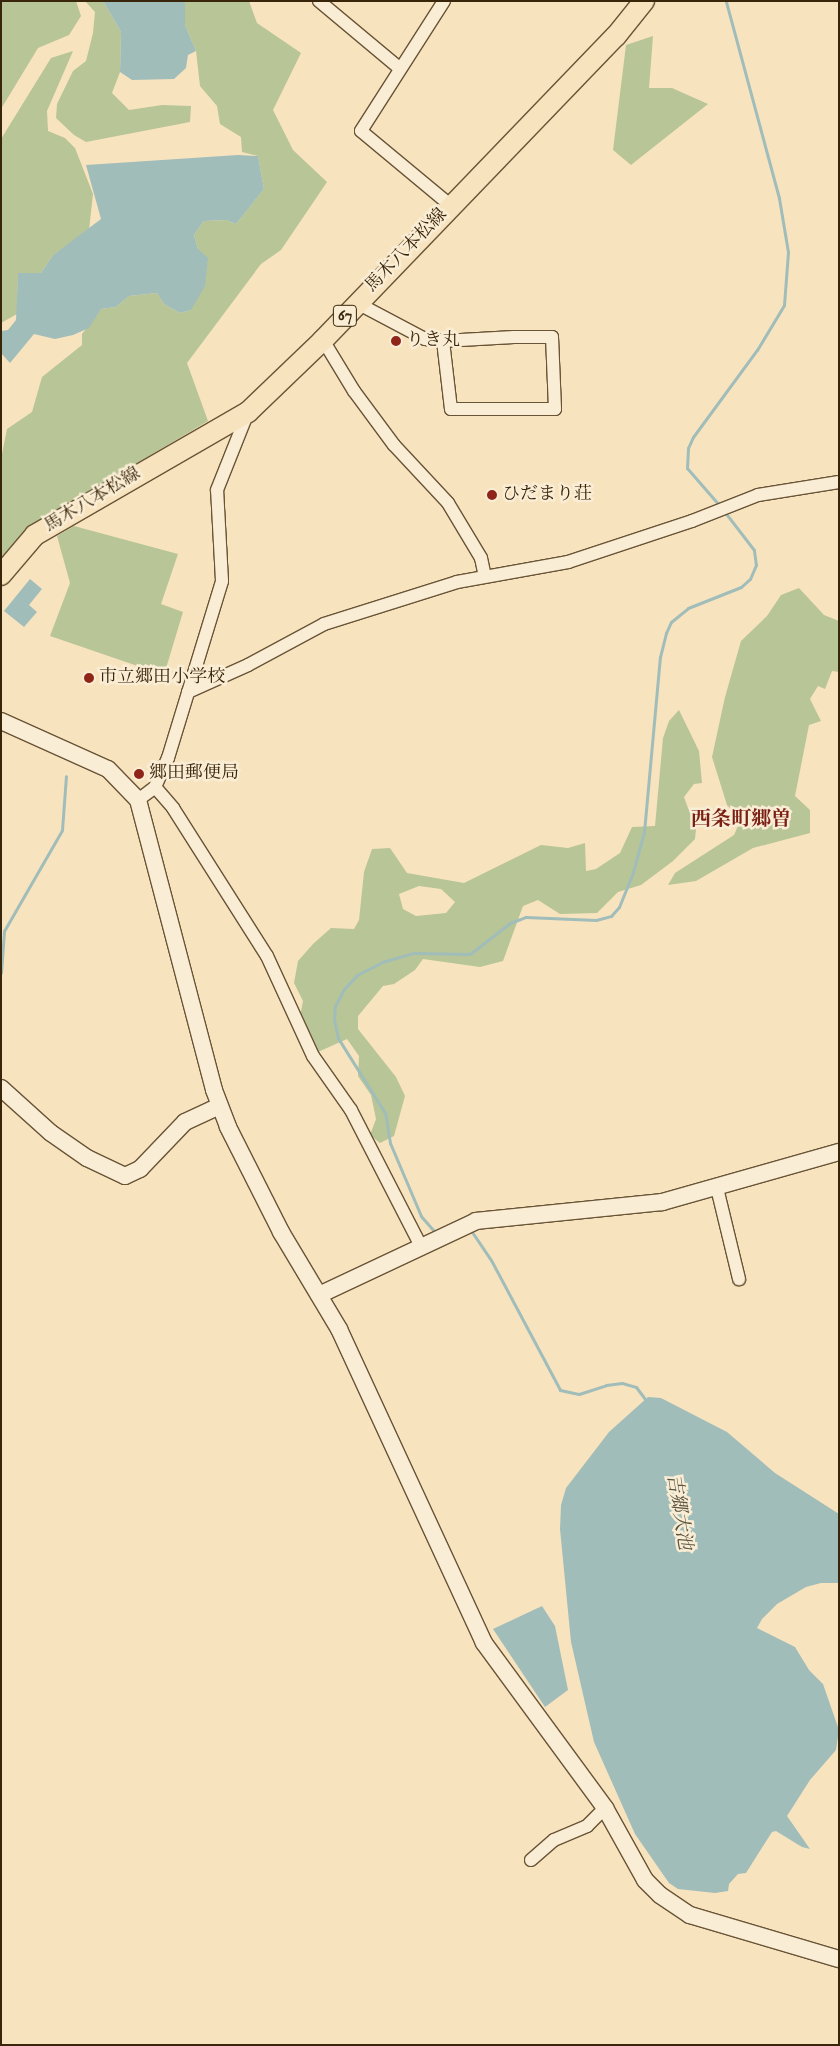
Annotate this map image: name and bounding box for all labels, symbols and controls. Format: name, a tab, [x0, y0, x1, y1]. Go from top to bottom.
street label: 馬木八本松線	[362, 205, 452, 297]
road number: 67	[332, 302, 358, 330]
place label: りき丸	[406, 330, 460, 352]
marker: りき丸	[390, 335, 402, 347]
street label: 馬木八本松線	[41, 464, 145, 538]
place label: ひだまり荘	[502, 484, 592, 506]
marker: ひだまり荘	[486, 489, 498, 501]
place label: 市立郷田小学校	[99, 667, 225, 689]
marker: 市立郷田小学校	[83, 672, 95, 684]
place label: 郷田郵便局	[149, 763, 239, 785]
marker: 郷田郵便局	[133, 768, 145, 780]
district label: 西条町郷曽	[691, 807, 791, 831]
water label: 吉郷大池	[661, 1473, 695, 1551]

